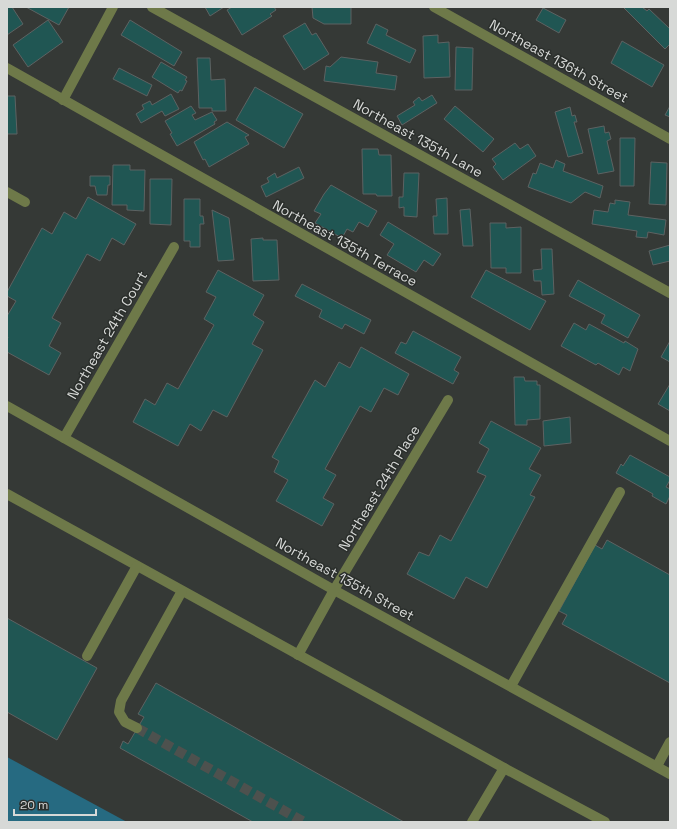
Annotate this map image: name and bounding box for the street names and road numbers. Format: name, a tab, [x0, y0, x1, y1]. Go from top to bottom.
street label: Northeast 136th Street	[486, 15, 632, 107]
street label: Northeast 135th Lane	[350, 95, 486, 181]
street label: Northeast 135th Terrace	[269, 196, 421, 290]
street label: Northeast 24th Court	[63, 268, 151, 402]
street label: Northeast 24th Place	[334, 422, 424, 554]
street label: Northeast 135th Street	[272, 533, 418, 625]

